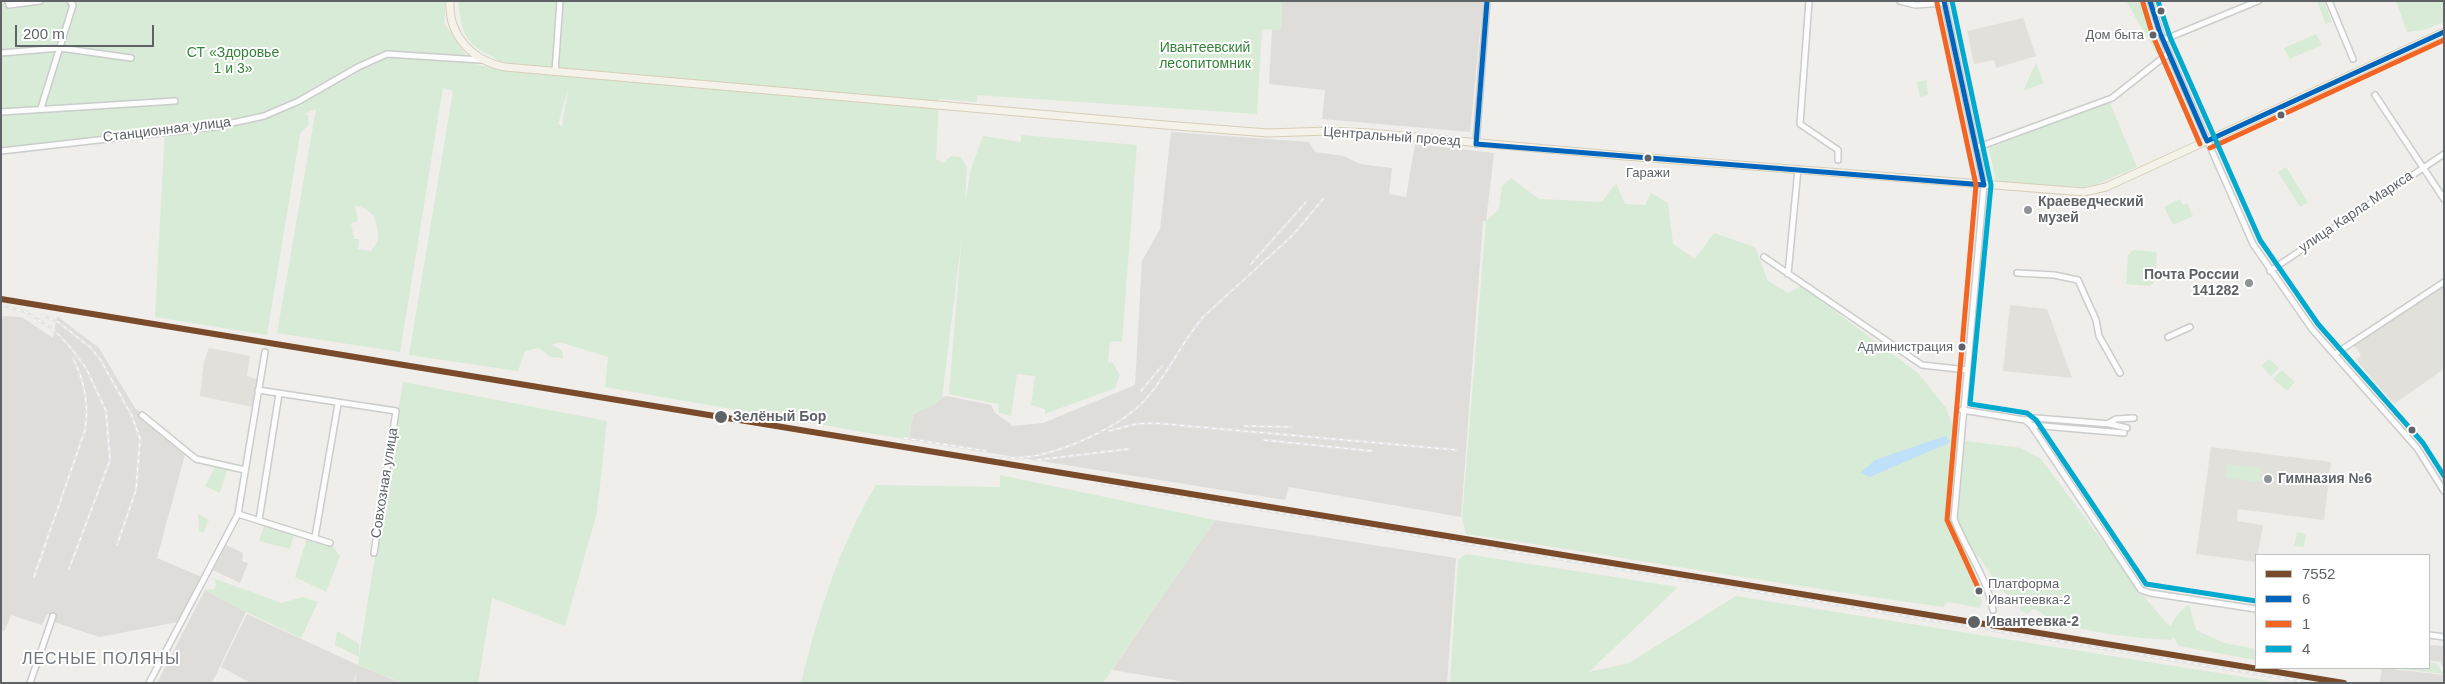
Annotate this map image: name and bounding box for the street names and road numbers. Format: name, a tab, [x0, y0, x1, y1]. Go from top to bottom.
street label: Станционная улица	[102, 114, 232, 146]
street label: Центральный проезд	[1323, 124, 1461, 150]
street label: улица Карла Маркса	[2296, 168, 2416, 256]
street label: Совхозная улица	[368, 427, 402, 539]

